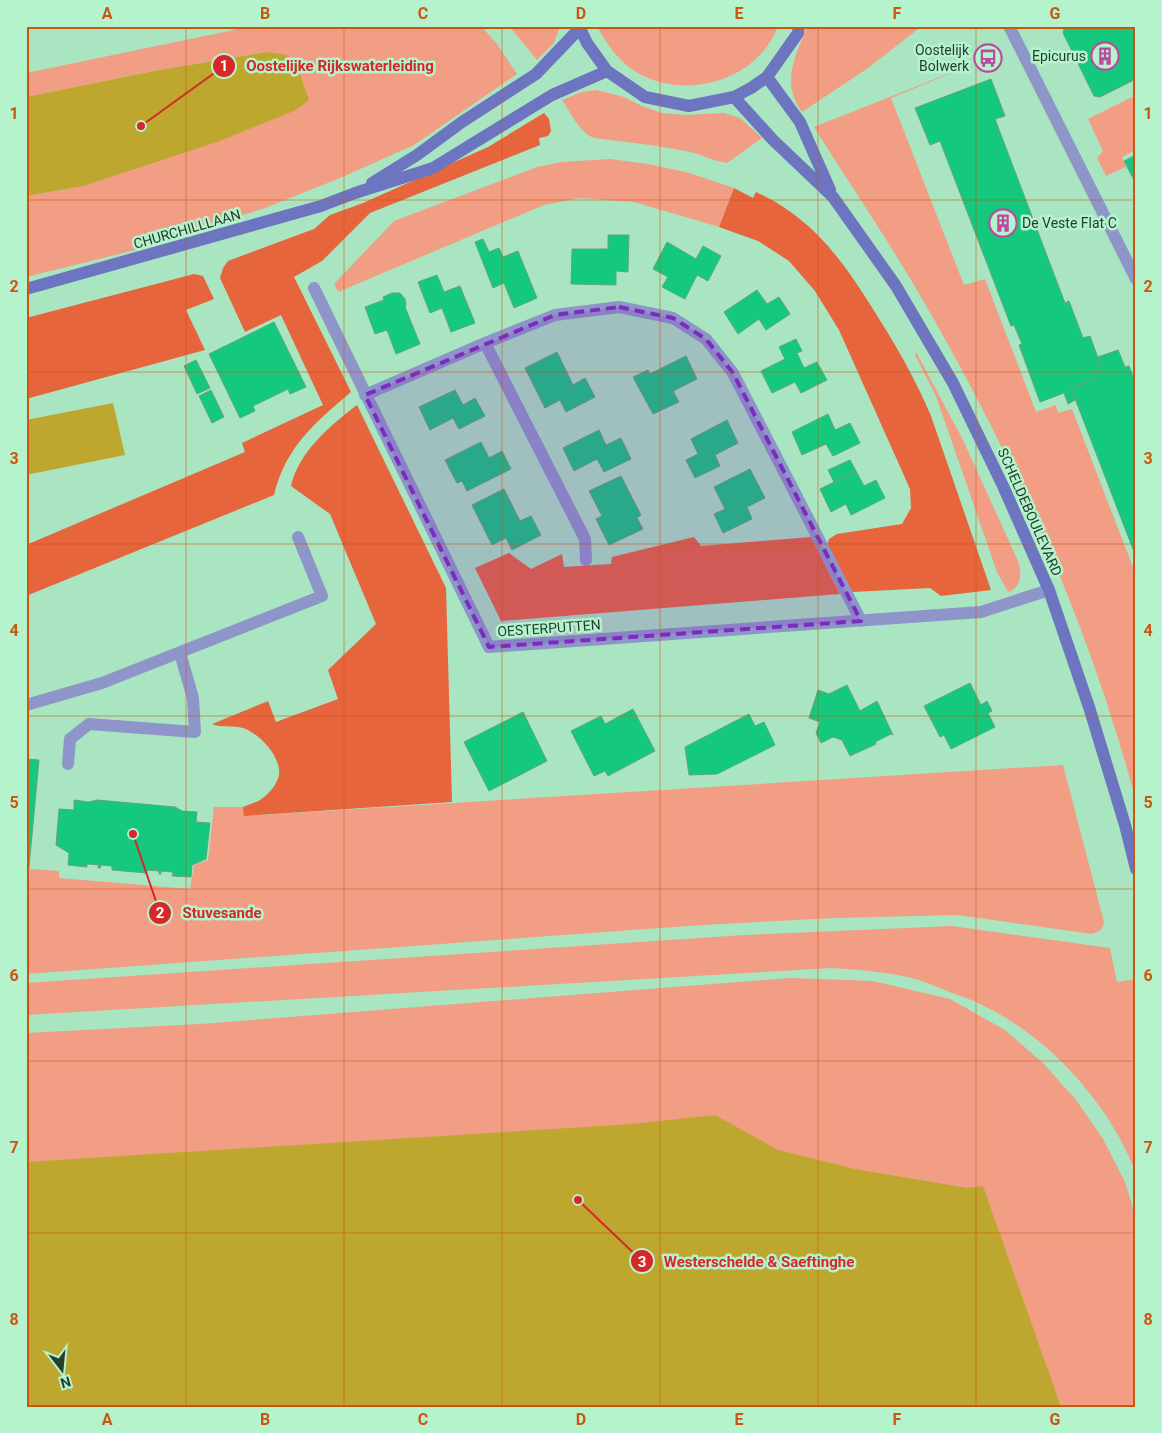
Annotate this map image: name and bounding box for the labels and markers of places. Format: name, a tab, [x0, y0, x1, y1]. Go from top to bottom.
building icon: Epicurus	[1090, 41, 1120, 71]
place label: Oostelijk Bolwerk	[915, 42, 970, 74]
bus stop icon: Oostelijk Bolwerk	[973, 43, 1003, 73]
place label: Epicurus	[1032, 48, 1086, 64]
callout: Oostelijke Rijkswaterleiding	[211, 51, 444, 81]
building icon: De Veste Flat C	[988, 208, 1018, 238]
place label: De Veste Flat C	[1022, 215, 1117, 231]
callout: Stuvesande	[148, 898, 272, 928]
callout: Westerschelde & Saeftinghe	[629, 1246, 865, 1276]

